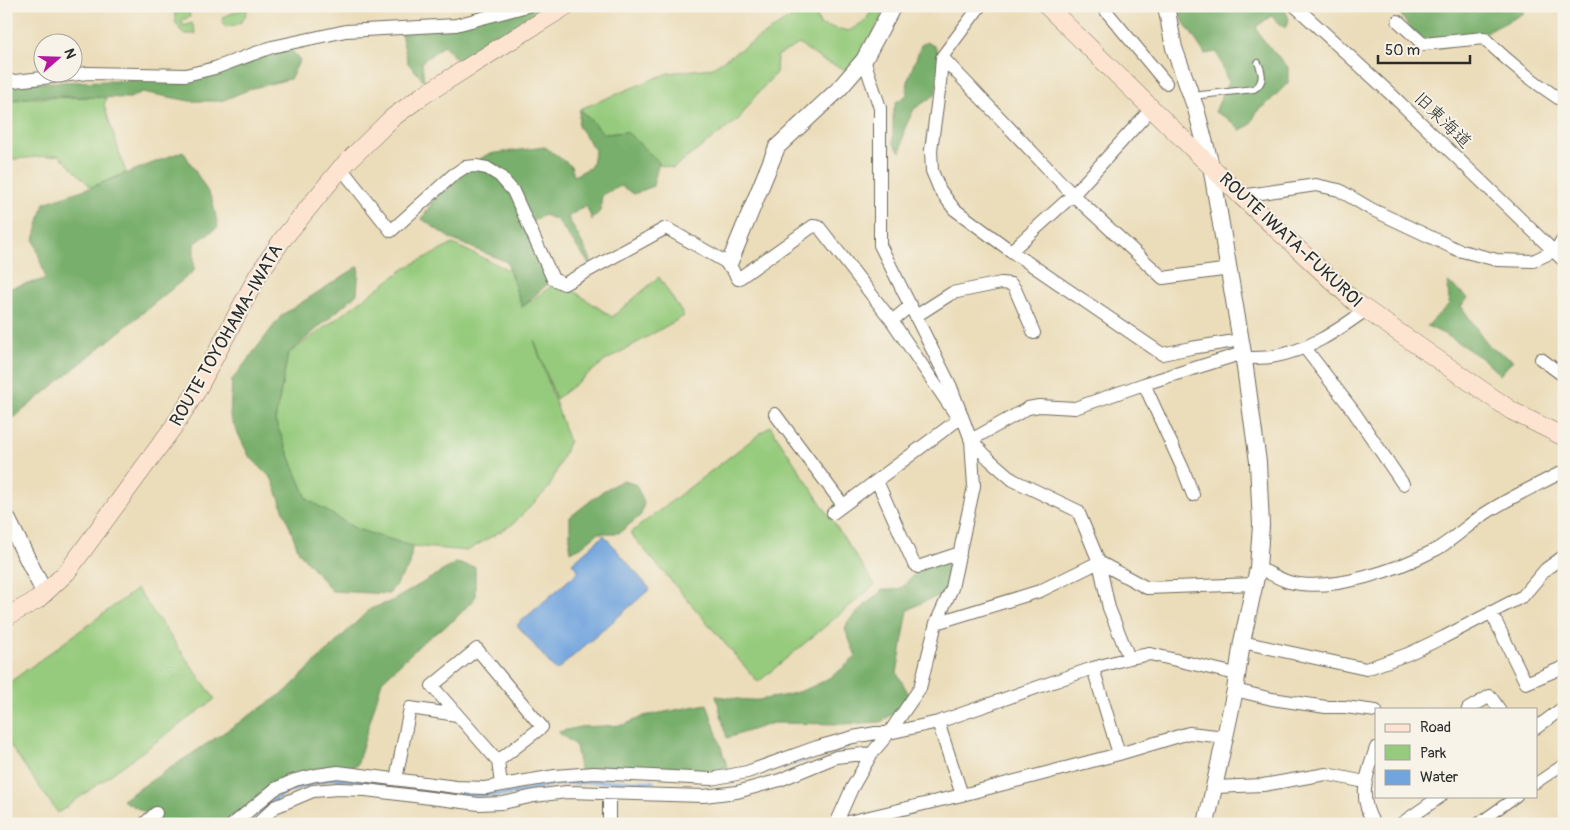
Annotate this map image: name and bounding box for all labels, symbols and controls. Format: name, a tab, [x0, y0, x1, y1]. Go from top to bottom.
north arrow	[32, 32, 82, 82]
scale bar	[1378, 32, 1470, 64]
text: 50 m	[1385, 41, 1420, 60]
text: N	[60, 46, 79, 61]
street label: 旧東海道	[1409, 87, 1477, 154]
street label: ROUTE IWATA-FUKUROI	[1214, 168, 1367, 313]
street label: ROUTE TOYOHAMA-IWATA	[165, 240, 288, 430]
legend	[1375, 708, 1538, 798]
text: Road	[1420, 718, 1451, 737]
text: Park	[1420, 744, 1447, 763]
text: Water	[1420, 768, 1459, 787]

